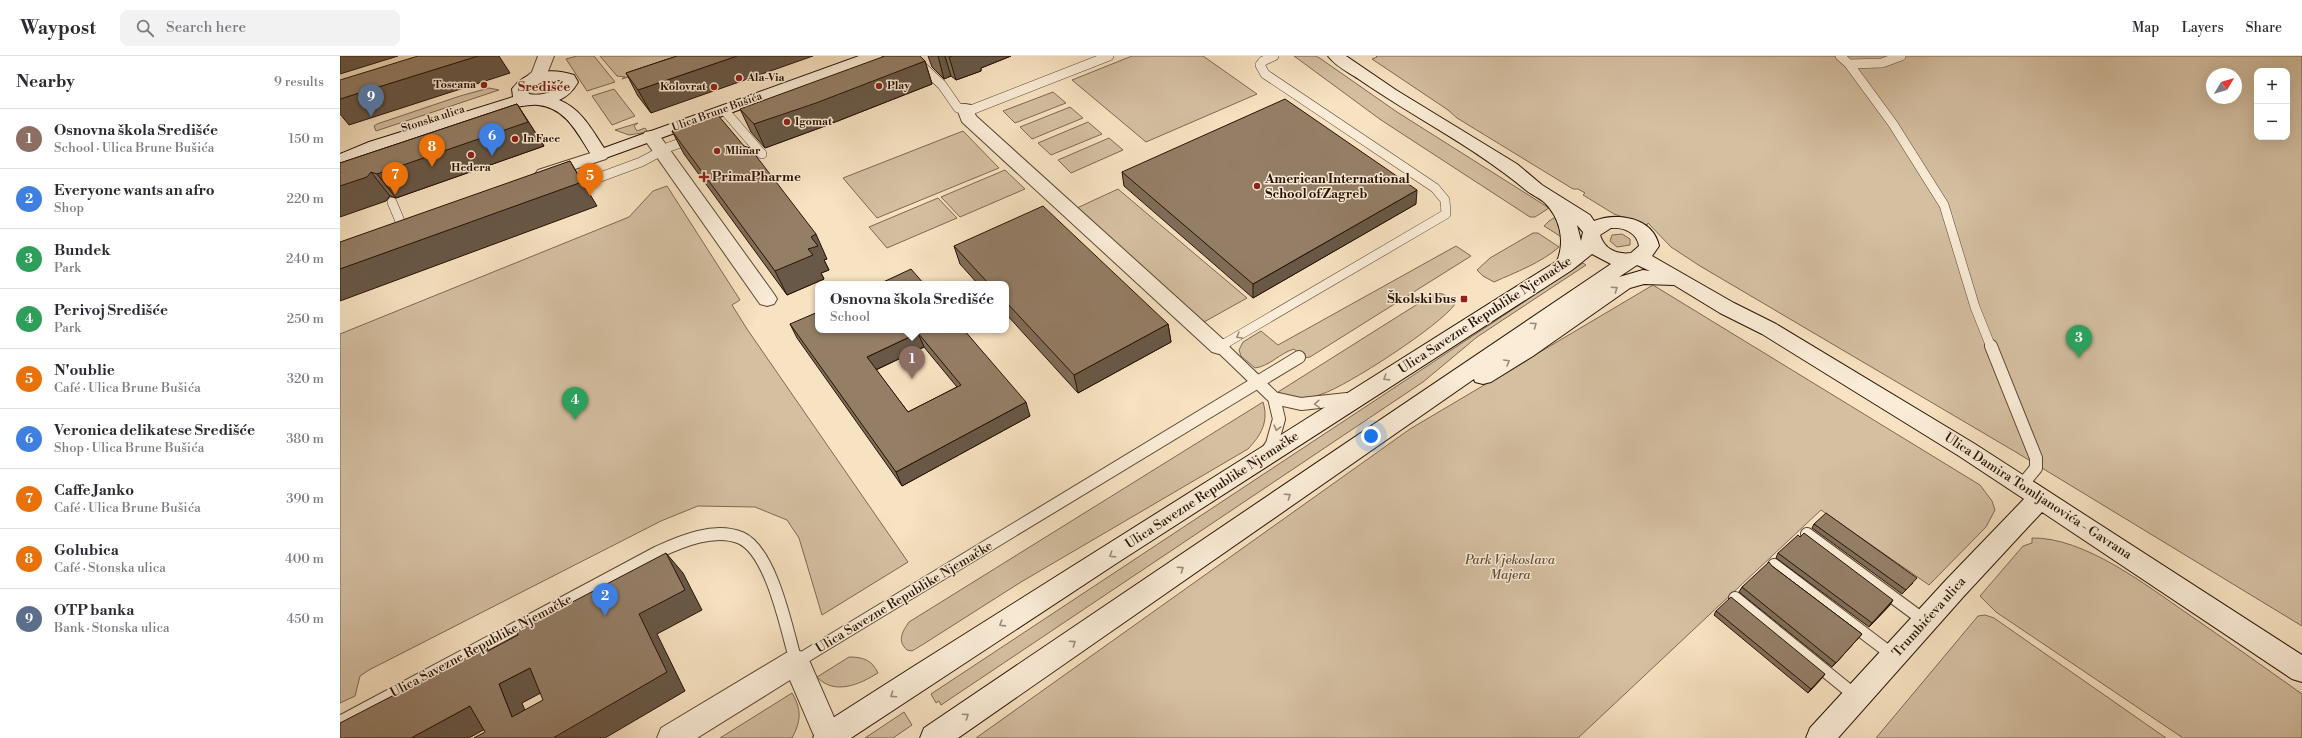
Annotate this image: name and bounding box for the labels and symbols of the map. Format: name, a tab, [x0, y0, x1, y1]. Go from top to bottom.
north arrow	[2206, 68, 2242, 104]
place label: Ala-Via	[746, 71, 785, 85]
marker: Ala-Via	[734, 73, 744, 83]
place label: Toscana	[434, 78, 476, 92]
district label: Središće	[518, 79, 570, 95]
place label: Play	[887, 79, 910, 93]
marker: Toscana	[479, 80, 489, 90]
place label: Kolovrat	[660, 80, 706, 94]
marker: Play	[874, 81, 884, 91]
marker: Kolovrat	[709, 82, 719, 92]
pin: 9	[358, 84, 384, 117]
street label: Ulica Brune Bušića	[670, 89, 765, 135]
street label: Stonska ulica	[400, 102, 467, 136]
place label: Igomat	[795, 115, 832, 129]
marker: Igomat	[782, 117, 792, 127]
pin: 6	[479, 123, 505, 156]
place label: In Face	[523, 132, 560, 146]
pin: 8	[419, 134, 445, 167]
marker: In Face	[510, 134, 520, 144]
place label: Mlinar	[725, 144, 761, 158]
marker: Mlinar	[712, 146, 722, 156]
marker: Hedera	[466, 150, 476, 160]
place label: Hedera	[451, 161, 491, 175]
pin: 7	[382, 162, 408, 195]
pin: 5	[577, 163, 603, 196]
place label: PrimaPharme	[712, 169, 801, 185]
place label: American International School of Zagreb	[1264, 171, 1410, 202]
marker: PrimaPharme	[699, 172, 709, 182]
marker: American International School of Zagreb	[1252, 181, 1262, 191]
street label: Ulica Savezne Republike Njemačke	[1395, 253, 1575, 377]
one-way arrow	[1610, 287, 1617, 294]
place label: Školski bus	[1387, 290, 1456, 307]
marker: Školski bus	[1459, 294, 1469, 304]
one-way arrow	[1530, 322, 1537, 330]
pin: 3	[2066, 325, 2092, 358]
one-way arrow	[1236, 331, 1243, 339]
pin: 1	[899, 346, 925, 379]
one-way arrow	[1503, 360, 1510, 367]
one-way arrow	[1383, 374, 1390, 381]
pin: 4	[562, 387, 588, 420]
one-way arrow	[1314, 399, 1320, 408]
one-way arrow	[1273, 424, 1282, 431]
your location	[1361, 426, 1381, 446]
street label: Ulica Savezne Republike Njemačke	[1122, 428, 1302, 552]
street label: Ulica Damira Tomljanovića - Gavrana	[1941, 429, 2135, 563]
one-way arrow	[1284, 493, 1291, 500]
street label: Ulica Savezne Republike Njemačke	[813, 537, 996, 656]
one-way arrow	[1109, 550, 1116, 557]
park label: Park Vjekoslava Majera	[1464, 552, 1556, 583]
one-way arrow	[1176, 567, 1183, 574]
street label: Trumbićeva ulica	[1889, 573, 1970, 660]
pin: 2	[592, 583, 618, 616]
street label: Ulica Savezne Republike Njemačke	[387, 591, 575, 701]
one-way arrow	[999, 620, 1006, 627]
one-way arrow	[1069, 640, 1076, 647]
one-way arrow	[890, 690, 897, 697]
one-way arrow	[962, 713, 969, 721]

